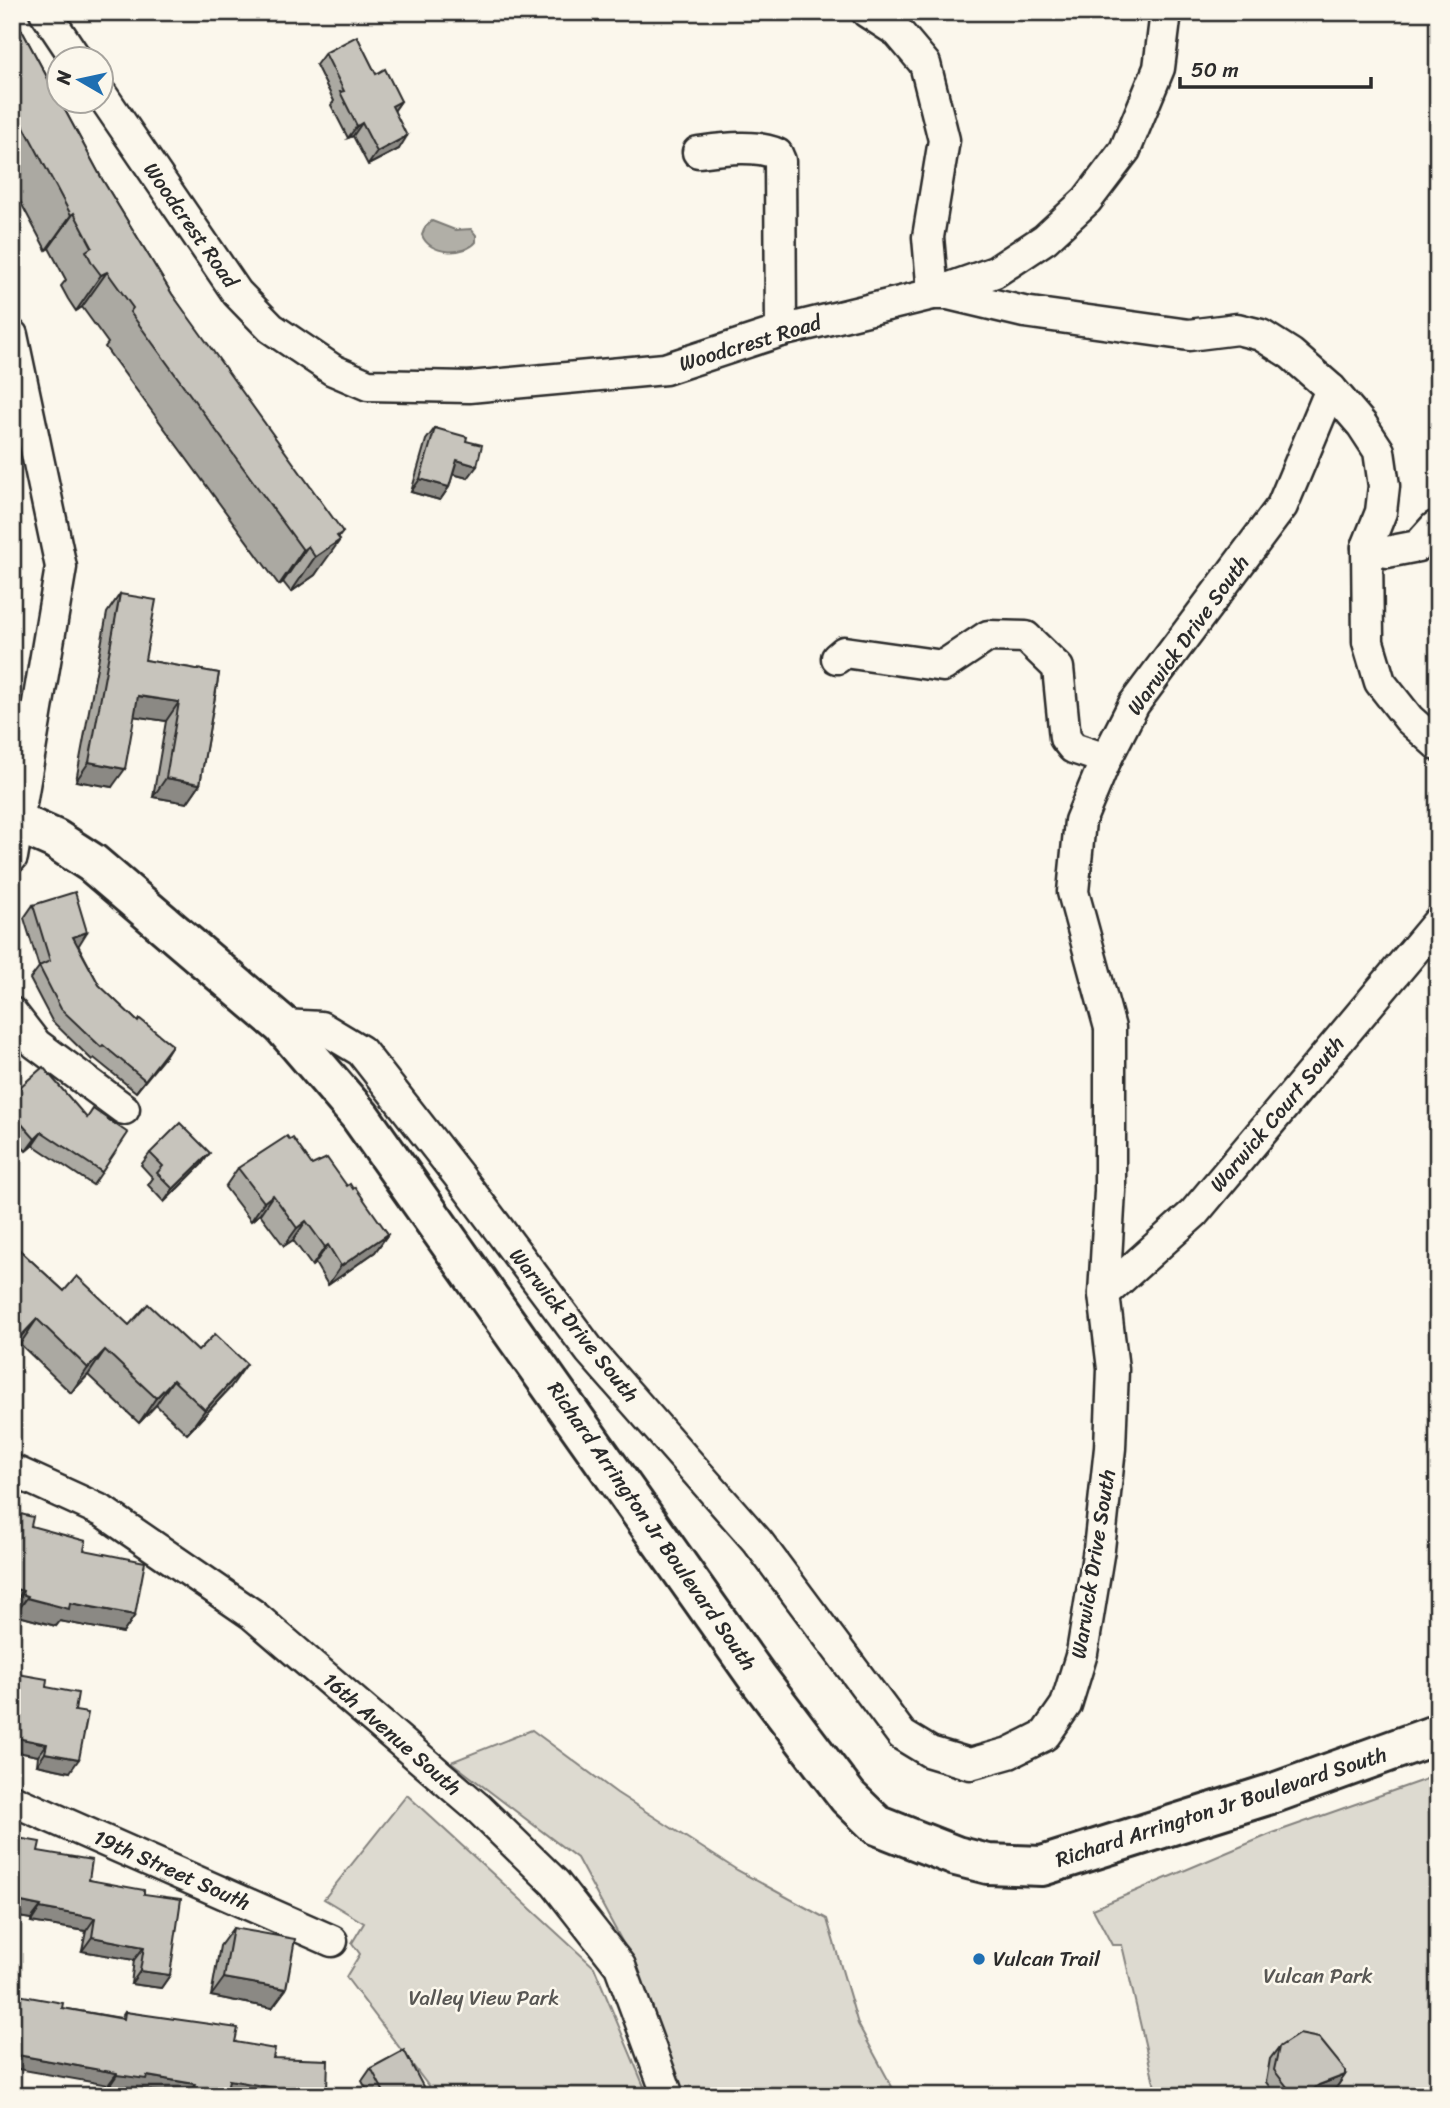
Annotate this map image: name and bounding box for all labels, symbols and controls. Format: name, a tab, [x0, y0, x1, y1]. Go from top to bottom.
north arrow	[46, 46, 116, 116]
scale bar	[1180, 46, 1371, 90]
text: 50 m	[1191, 51, 1239, 89]
text: N	[46, 68, 81, 87]
street label: Woodcrest Road	[133, 154, 250, 298]
street label: Woodcrest Road	[674, 303, 828, 383]
street label: Warwick Drive South	[1116, 547, 1260, 723]
street label: Warwick Court South	[1200, 1027, 1354, 1201]
street label: Warwick Drive South	[499, 1239, 649, 1411]
street label: Richard Arrington Jr Boulevard South	[537, 1373, 767, 1679]
street label: Warwick Drive South	[1059, 1467, 1127, 1661]
street label: 16th Avenue South	[314, 1662, 470, 1806]
street label: Richard Arrington Jr Boulevard South	[1050, 1735, 1392, 1879]
street label: 19th Street South	[87, 1818, 257, 1922]
place label: Vulcan Trail	[993, 1940, 1101, 1978]
marker: Vulcan Trail	[971, 1951, 987, 1967]
park label: Vulcan Park	[1263, 1957, 1373, 1995]
park label: Valley View Park	[409, 1979, 559, 2017]

